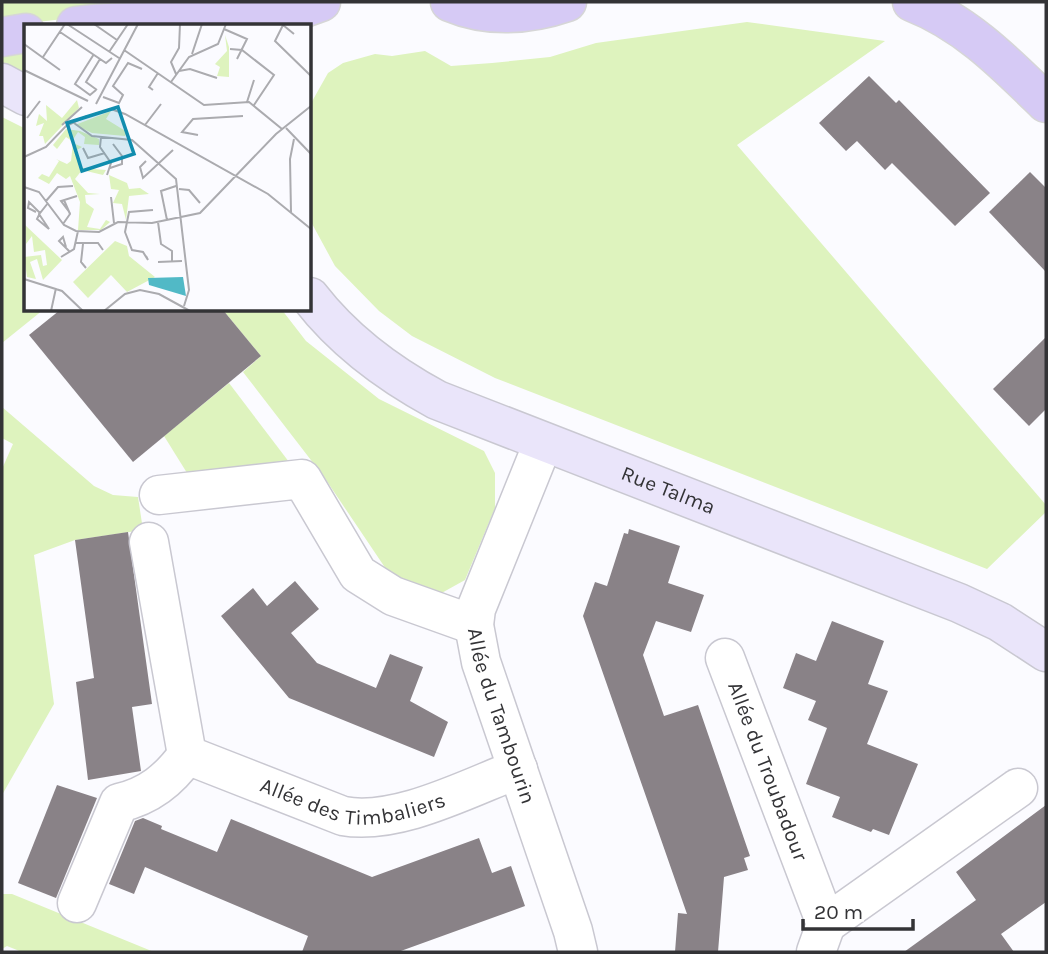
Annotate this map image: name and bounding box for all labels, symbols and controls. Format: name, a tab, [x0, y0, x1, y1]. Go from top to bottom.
inset map	[24, 24, 312, 312]
street label: Rue Talma	[618, 461, 719, 519]
street label: Allée du Tambourin	[463, 626, 541, 807]
street label: Allée du Troubadour	[723, 678, 813, 864]
street label: Allée des Timbaliers	[257, 773, 449, 830]
scale bar	[803, 888, 913, 932]
text: 20 m	[814, 900, 863, 924]

